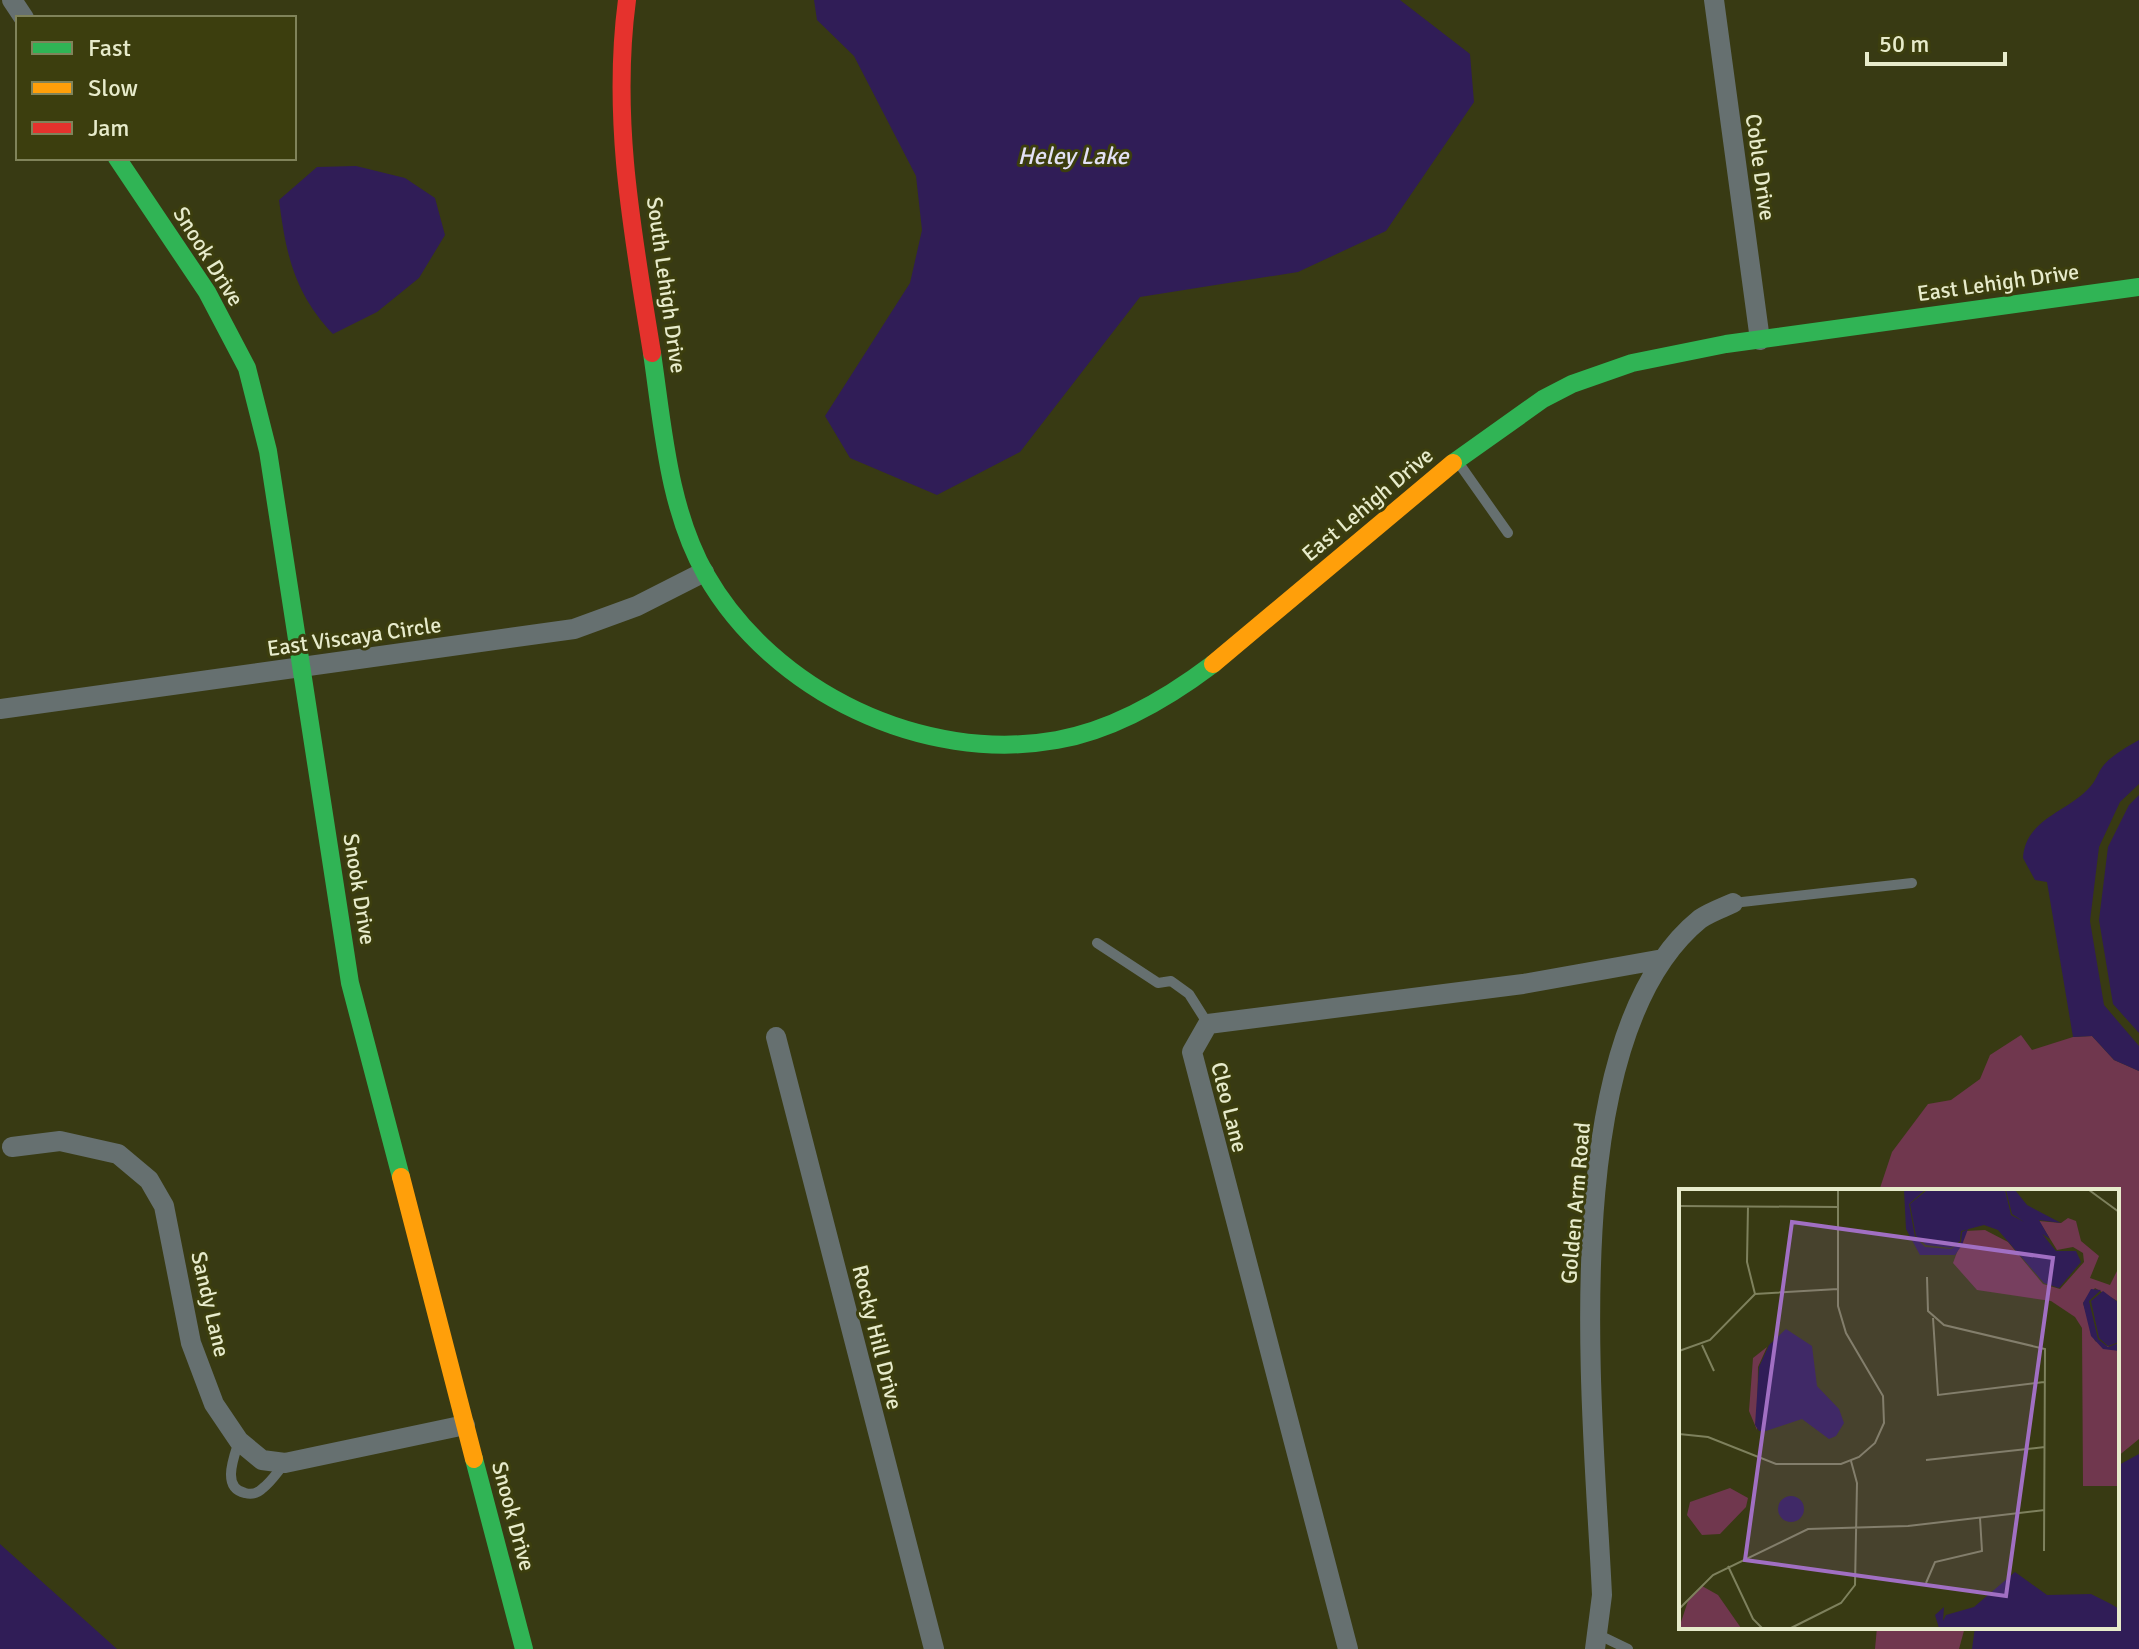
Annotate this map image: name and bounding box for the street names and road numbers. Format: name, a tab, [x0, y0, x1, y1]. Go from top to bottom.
street label: Coble Drive	[1740, 112, 1781, 222]
street label: South Lehigh Drive	[641, 195, 692, 375]
street label: Snook Drive	[167, 202, 250, 311]
street label: East Lehigh Drive	[1915, 258, 2081, 307]
street label: East Lehigh Drive	[1296, 442, 1438, 567]
street label: East Viscaya Circle	[265, 611, 443, 662]
street label: Snook Drive	[337, 832, 382, 947]
street label: Cleo Lane	[1205, 1059, 1254, 1155]
street label: Golden Arm Road	[1555, 1121, 1596, 1285]
street label: Sandy Lane	[185, 1249, 236, 1360]
street label: Rocky Hill Drive	[846, 1262, 909, 1412]
street label: Snook Drive	[486, 1458, 541, 1574]

